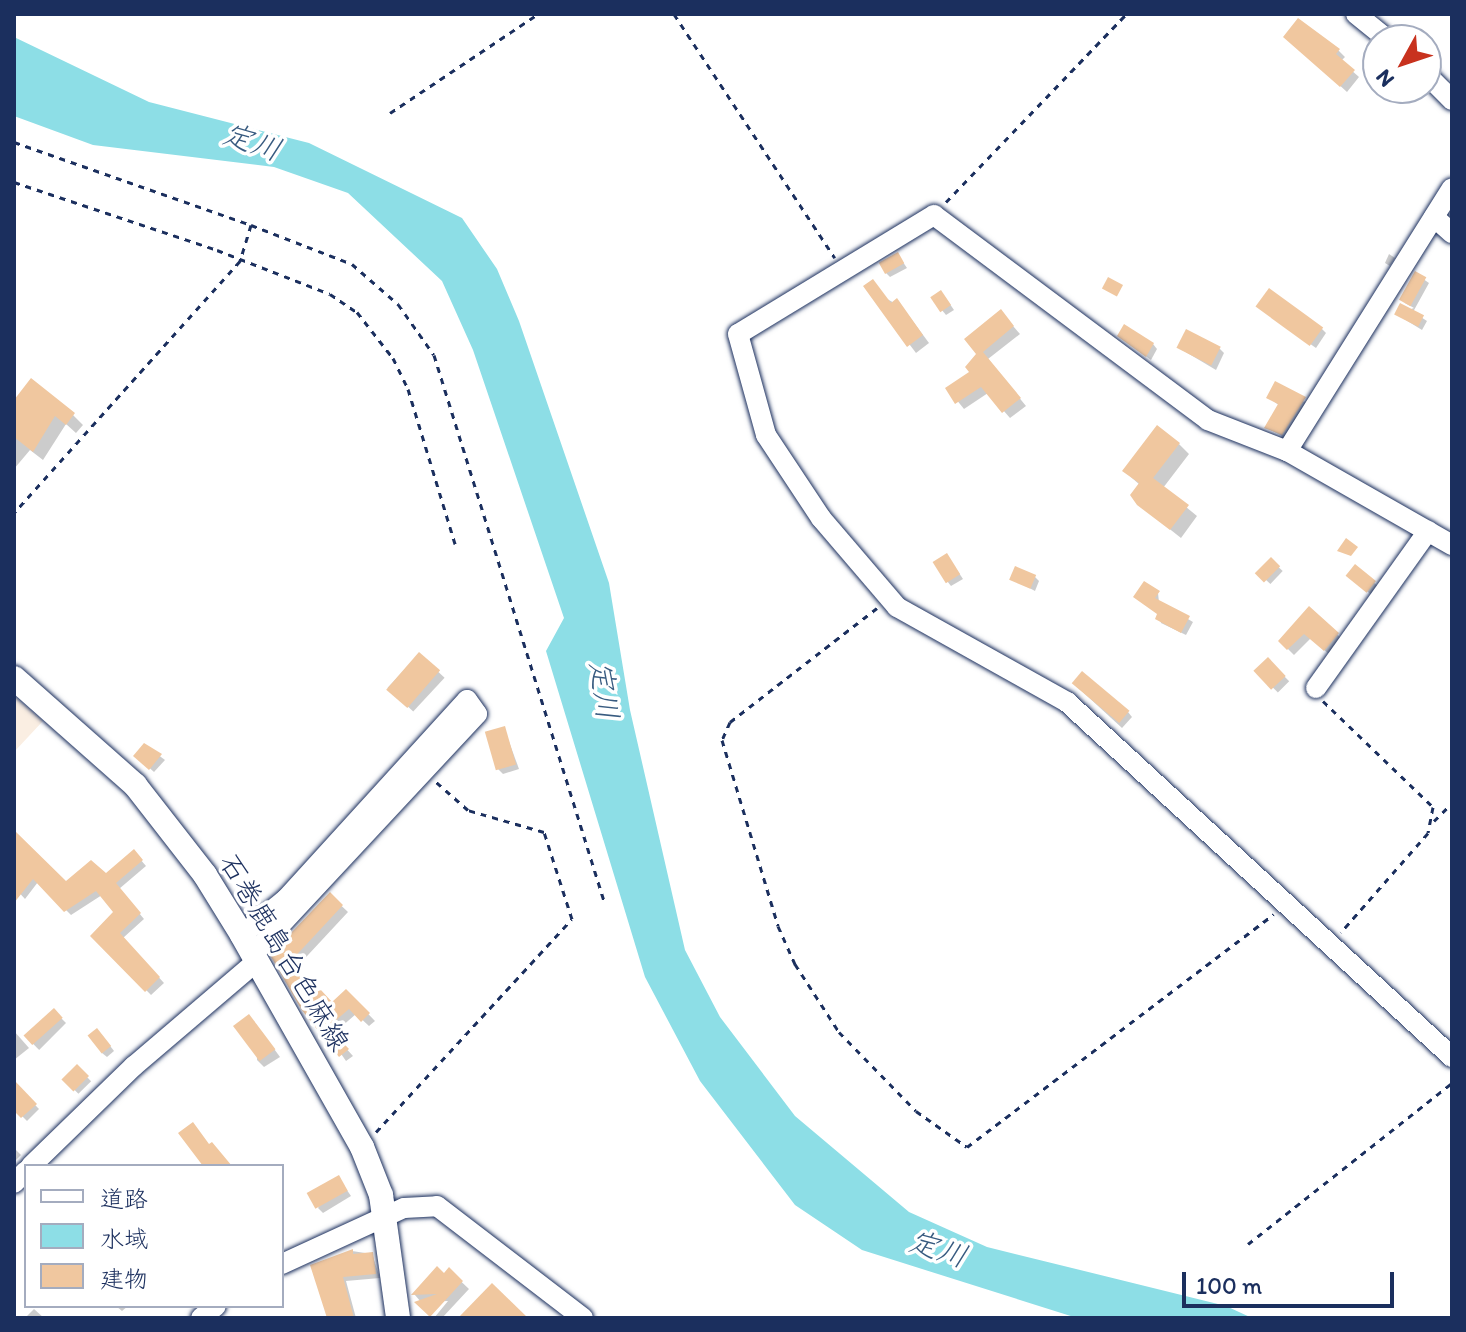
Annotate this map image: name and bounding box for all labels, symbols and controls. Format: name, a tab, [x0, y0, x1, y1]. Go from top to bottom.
north arrow	[1362, 24, 1442, 104]
text: N	[1370, 64, 1400, 93]
water label: 定川	[218, 115, 286, 169]
water label: 定川	[582, 658, 626, 722]
street label: 石巻鹿島台色麻線	[213, 847, 357, 1057]
legend	[24, 1164, 284, 1308]
text: 道路	[100, 1184, 148, 1213]
water label: 定川	[904, 1223, 972, 1275]
text: 水域	[100, 1224, 148, 1253]
scale bar	[1186, 1256, 1398, 1306]
text: 建物	[100, 1264, 148, 1293]
text: 100 m	[1196, 1271, 1262, 1300]

